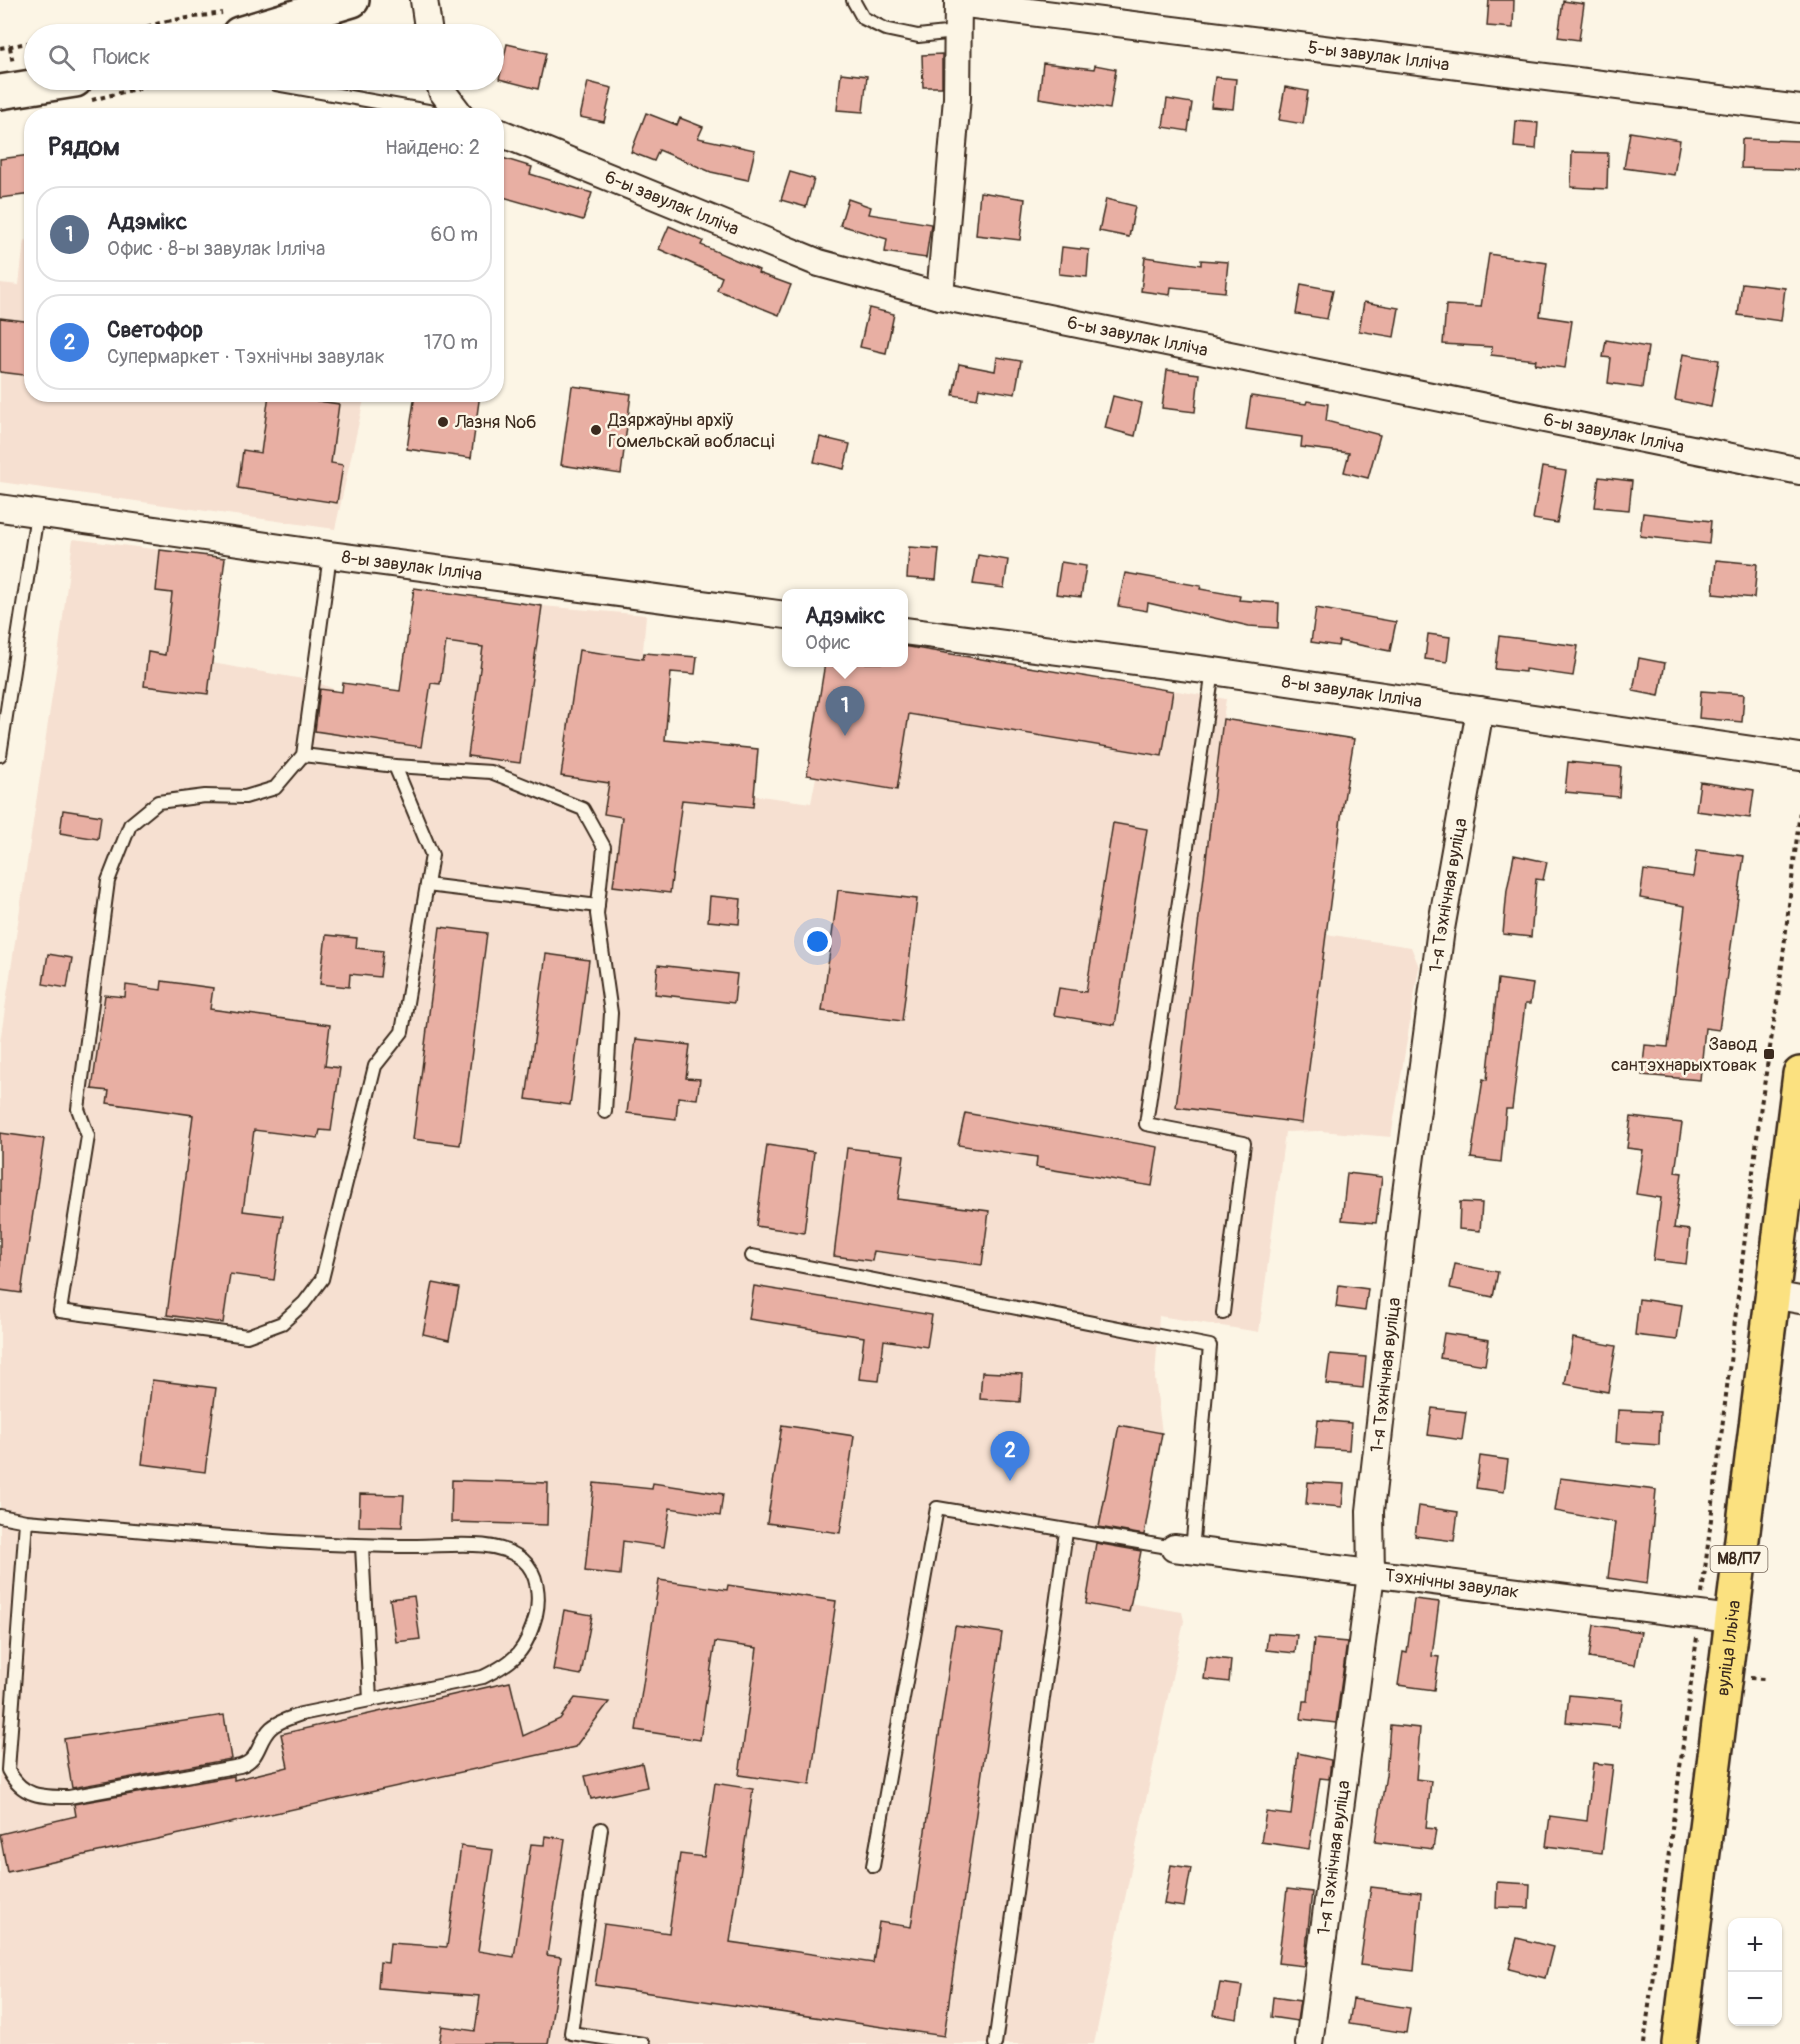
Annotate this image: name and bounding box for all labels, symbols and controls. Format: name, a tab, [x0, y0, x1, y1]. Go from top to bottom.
search box	[24, 24, 504, 90]
street label: 5-ы завулак Ілліча	[1307, 36, 1451, 76]
icon: search	[45, 41, 78, 74]
text: Поиск	[93, 43, 150, 71]
text: Рядом	[48, 131, 120, 163]
text: Найдено: 2	[385, 135, 480, 160]
street label: 6-ы завулак Ілліча	[601, 165, 742, 241]
text: Адэмікс	[107, 208, 187, 236]
text: 1	[66, 222, 73, 247]
text: 60 m	[431, 222, 478, 247]
text: Офис · 8-ы завулак Ілліча	[107, 236, 325, 261]
street label: 6-ы завулак Ілліча	[1065, 311, 1210, 362]
text: Светофор	[107, 316, 203, 344]
text: 2	[64, 330, 75, 355]
text: 170 m	[424, 330, 478, 355]
text: Супермаркет · Тэхнічны завулак	[107, 344, 385, 369]
street label: 6-ы завулак Ілліча	[1541, 408, 1686, 459]
place label: Дзяржаўны архіў Гомельскай вобласці	[607, 409, 774, 453]
place label: Лазня №6	[454, 411, 537, 434]
marker: Лазня №6	[436, 415, 450, 429]
marker: Дзяржаўны архіў Гомельскай вобласці	[589, 423, 603, 437]
street label: 8-ы завулак Ілліча	[340, 545, 484, 586]
popup	[782, 589, 908, 667]
text: Адэмікс	[805, 602, 885, 630]
text: Офис	[805, 630, 851, 655]
street label: 8-ы завулак Ілліча	[1280, 670, 1424, 713]
pin: 1	[826, 686, 864, 736]
street label: 1-я Тэхнічная вуліца	[1424, 816, 1472, 973]
your location	[803, 927, 832, 956]
place label: Завод сантэхнарыхтовак	[1611, 1033, 1757, 1077]
marker: Завод сантэхнарыхтовак	[1762, 1047, 1776, 1061]
street label: 1-я Тэхнічная вуліца	[1365, 1296, 1406, 1454]
pin: 2	[990, 1432, 1030, 1481]
road number: М8/П7	[1710, 1546, 1768, 1572]
street label: Тэхнічны завулак	[1383, 1563, 1520, 1603]
street label: вуліца Ільіча	[1711, 1599, 1746, 1697]
street label: 1-я Тэхнічная вуліца	[1312, 1779, 1355, 1936]
map controls	[1728, 1918, 1782, 2026]
button: +	[1728, 1918, 1782, 1972]
button: −	[1728, 1972, 1782, 2026]

